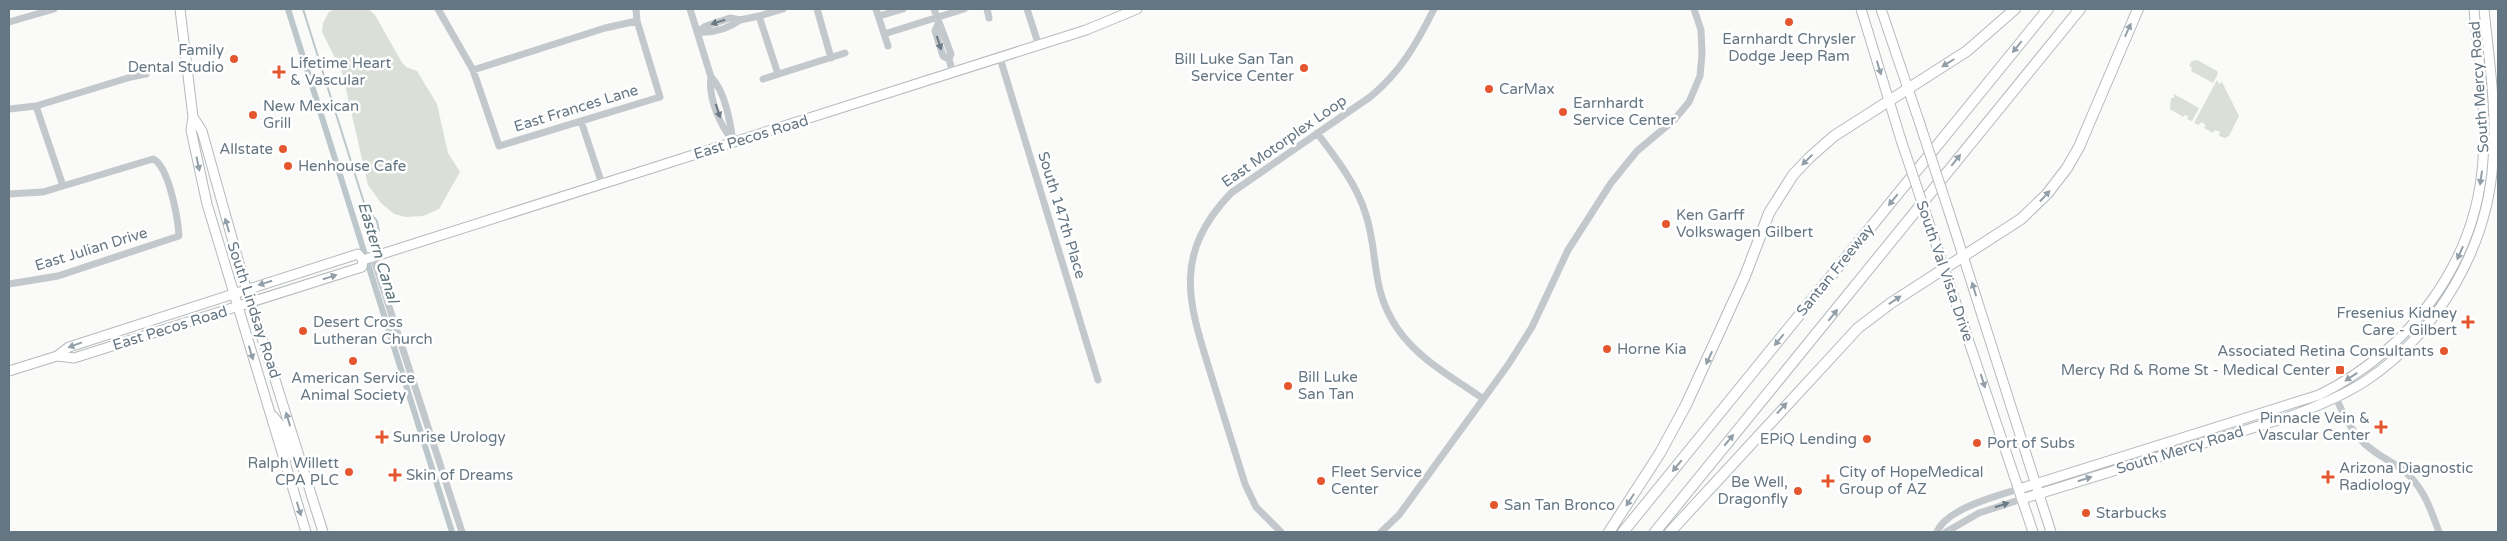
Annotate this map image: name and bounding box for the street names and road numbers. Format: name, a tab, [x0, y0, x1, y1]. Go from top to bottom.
street label: South Mercy Road	[2465, 20, 2493, 154]
street label: East Frances Lane	[512, 81, 640, 135]
street label: East Motorplex Loop	[1218, 91, 1350, 191]
street label: East Pecos Road	[692, 111, 810, 163]
street label: South 147th Place	[1034, 149, 1090, 281]
street label: South Val Vista Drive	[1912, 198, 1978, 344]
street label: Santan Freeway	[1792, 220, 1878, 320]
street label: East Julian Drive	[33, 223, 149, 275]
street label: South Lindsay Road	[223, 240, 285, 380]
street label: East Pecos Road	[111, 302, 229, 354]
street label: South Mercy Road	[2114, 422, 2246, 478]

